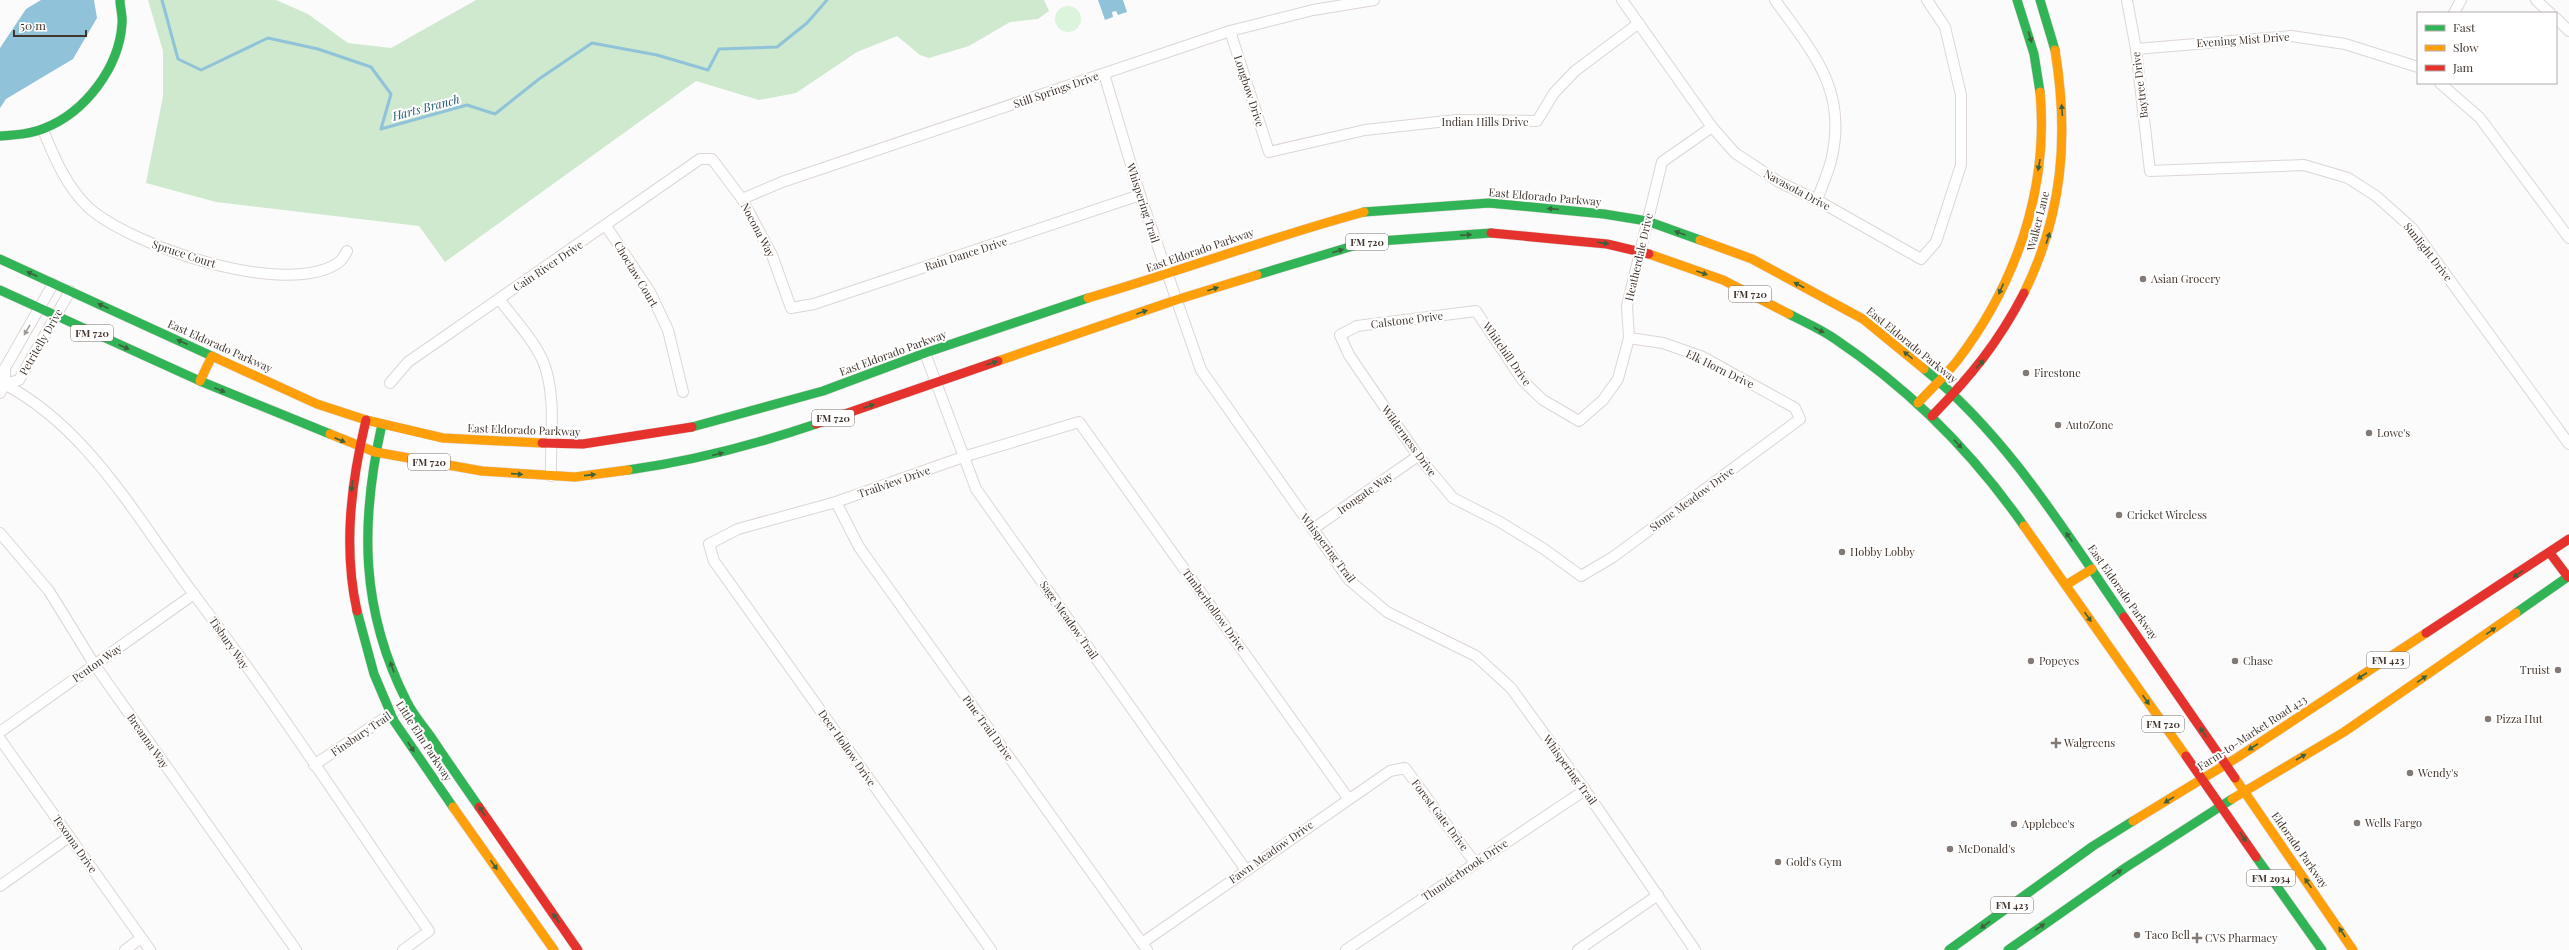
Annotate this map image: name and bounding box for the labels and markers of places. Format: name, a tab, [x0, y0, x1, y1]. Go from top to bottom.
place label: Asian Grocery	[2150, 271, 2221, 286]
marker: Asian Grocery	[2138, 274, 2148, 284]
place label: Firestone	[2034, 365, 2081, 380]
marker: Firestone	[2021, 368, 2031, 378]
place label: AutoZone	[2065, 417, 2114, 432]
marker: AutoZone	[2053, 420, 2063, 430]
place label: Lowe's	[2377, 425, 2410, 440]
marker: Lowe's	[2364, 428, 2374, 438]
place label: Cricket Wireless	[2127, 507, 2207, 522]
marker: Cricket Wireless	[2114, 510, 2124, 520]
place label: Hobby Lobby	[1850, 544, 1915, 559]
marker: Hobby Lobby	[1837, 547, 1847, 557]
place label: Popeyes	[2039, 653, 2079, 668]
place label: Chase	[2243, 653, 2273, 668]
marker: Popeyes	[2026, 656, 2036, 666]
marker: Chase	[2230, 656, 2240, 666]
place label: Truist	[2520, 662, 2550, 677]
marker: Truist	[2553, 665, 2563, 675]
place label: Pizza Hut	[2496, 711, 2543, 726]
marker: Pizza Hut	[2483, 714, 2493, 724]
place label: Walgreens	[2063, 735, 2115, 750]
marker: Walgreens	[2051, 738, 2061, 748]
place label: Wendy's	[2417, 765, 2458, 780]
marker: Wendy's	[2405, 768, 2415, 778]
place label: Wells Fargo	[2364, 815, 2422, 830]
place label: Applebee's	[2021, 816, 2075, 831]
marker: Wells Fargo	[2352, 818, 2362, 828]
marker: Applebee's	[2009, 819, 2019, 829]
place label: McDonald's	[1958, 841, 2015, 856]
marker: McDonald's	[1945, 844, 1955, 854]
place label: Gold's Gym	[1786, 854, 1842, 869]
marker: Gold's Gym	[1773, 857, 1783, 867]
place label: Taco Bell	[2145, 927, 2190, 942]
marker: Taco Bell	[2132, 930, 2142, 940]
place label: CVS Pharmacy	[2205, 930, 2278, 945]
marker: CVS Pharmacy	[2192, 933, 2202, 943]

